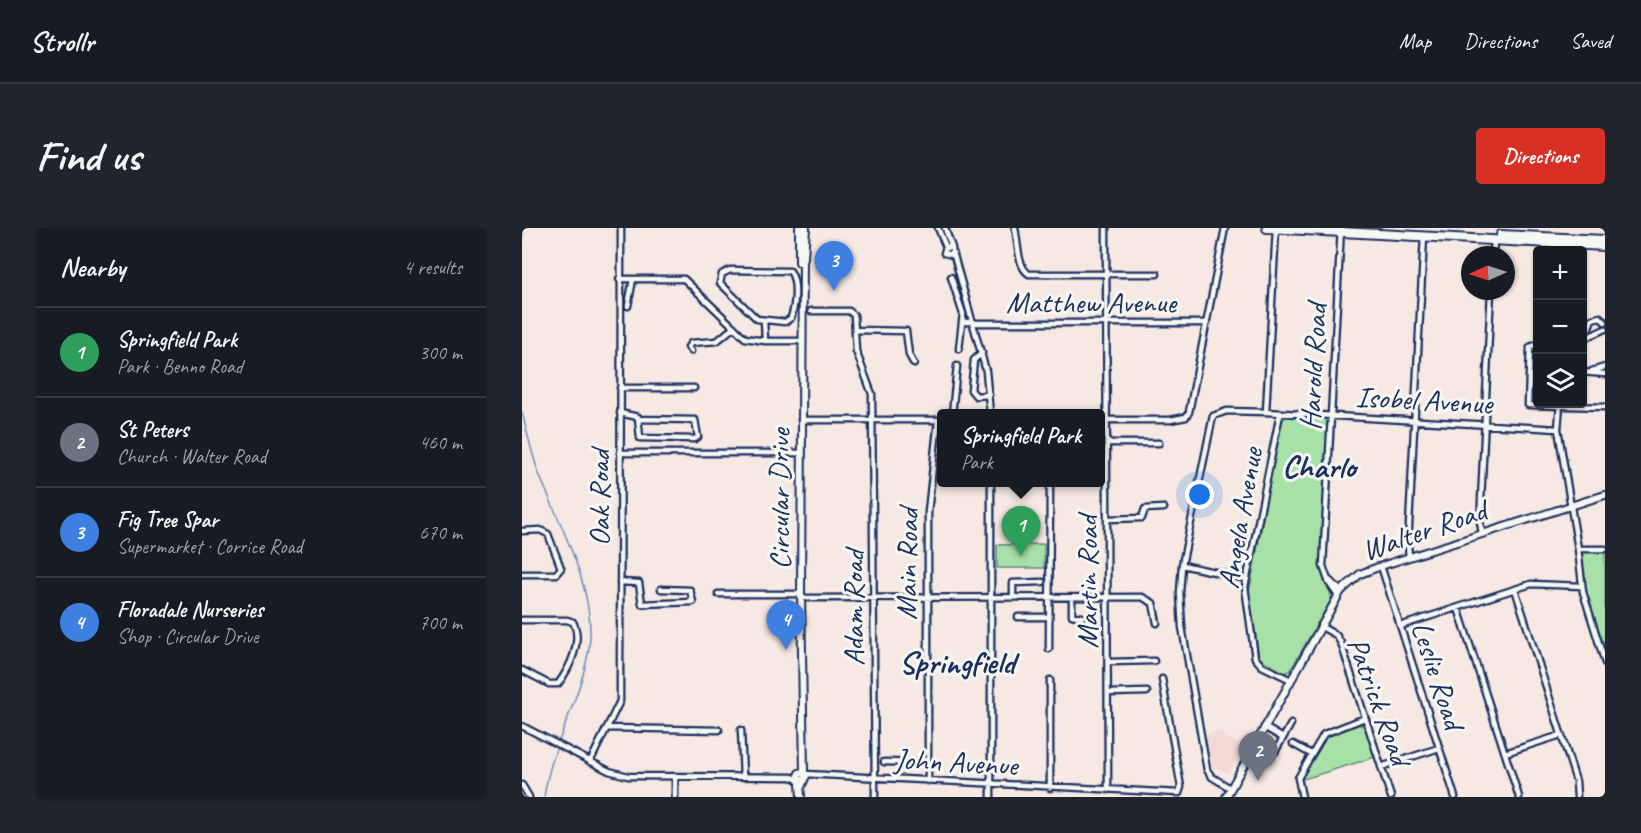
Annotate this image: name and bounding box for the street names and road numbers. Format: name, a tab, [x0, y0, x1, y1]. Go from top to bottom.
street label: Matthew Avenue	[1006, 283, 1178, 321]
street label: Harold Road	[1291, 298, 1336, 431]
street label: Isobel Avenue	[1355, 377, 1495, 423]
street label: Circular Drive	[760, 426, 798, 570]
street label: Angela Avenue	[1209, 443, 1271, 591]
street label: Oak Road	[580, 445, 618, 546]
street label: Walter Road	[1357, 490, 1495, 569]
street label: Main Road	[887, 504, 927, 620]
street label: Martin Road	[1068, 511, 1106, 649]
street label: Adam Road	[834, 546, 872, 666]
street label: Leslie Road	[1403, 617, 1474, 738]
street label: Patrick Road	[1338, 632, 1421, 774]
street label: John Avenue	[891, 740, 1021, 784]

